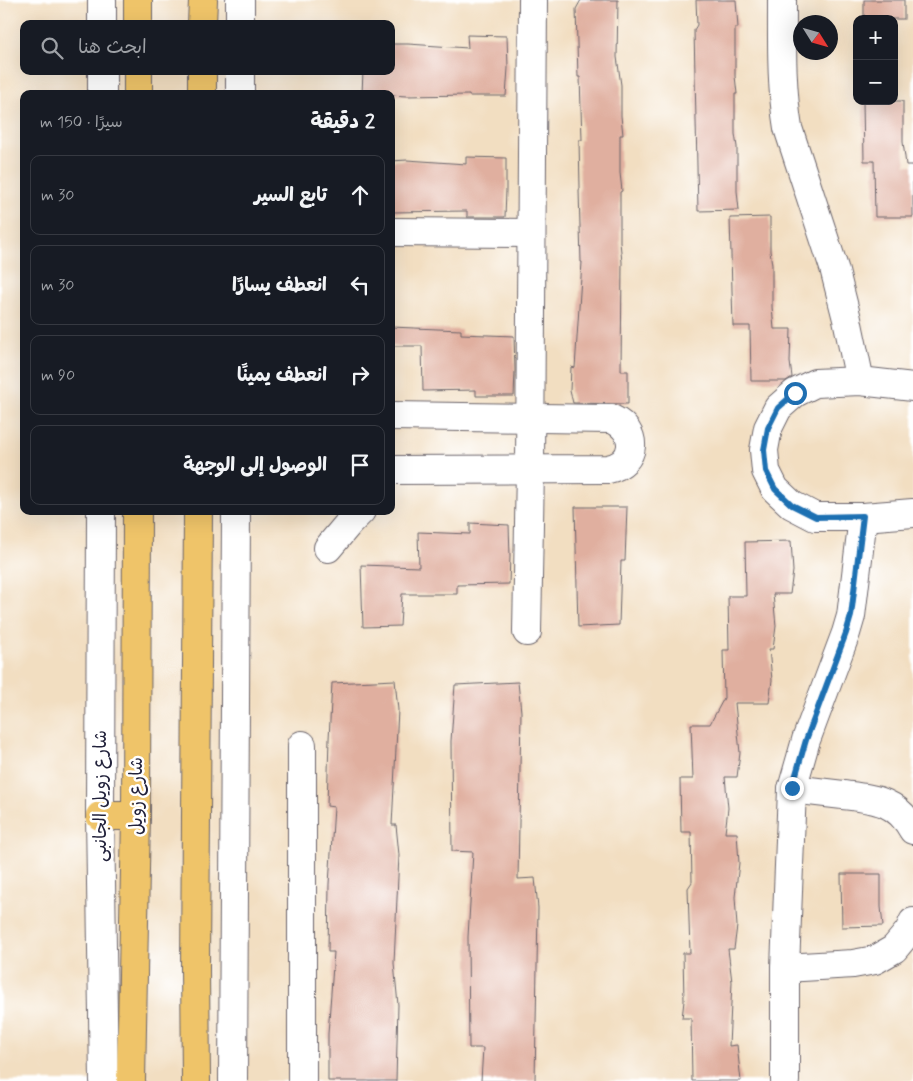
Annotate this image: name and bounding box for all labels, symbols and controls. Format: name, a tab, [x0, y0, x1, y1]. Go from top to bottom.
north arrow	[793, 15, 838, 60]
map controls	[853, 15, 898, 105]
button: +	[853, 15, 898, 60]
search box	[20, 20, 395, 75]
icon: search	[38, 34, 66, 62]
text: ابحث هنا	[78, 35, 147, 60]
button: −	[853, 60, 898, 105]
text: 2 دقيقة	[311, 108, 375, 136]
text: سيرًا · 150 m	[40, 112, 123, 133]
icon: ahead	[346, 181, 374, 209]
text: تابع السير	[254, 183, 327, 208]
text: 30 m	[41, 185, 74, 206]
icon: left	[346, 271, 374, 299]
text: انعطف يسارًا	[232, 273, 327, 298]
text: 30 m	[41, 275, 74, 296]
icon: right	[346, 361, 374, 389]
text: انعطف يمينًا	[237, 363, 327, 388]
text: 90 m	[41, 365, 75, 386]
route start	[784, 382, 807, 405]
icon: arrive	[346, 451, 374, 479]
text: الوصول إلى الوجهة	[183, 453, 327, 478]
street label: شارع زويل الجانبى	[89, 730, 113, 862]
street label: شارع زويل	[125, 757, 149, 835]
route end	[781, 777, 804, 800]

